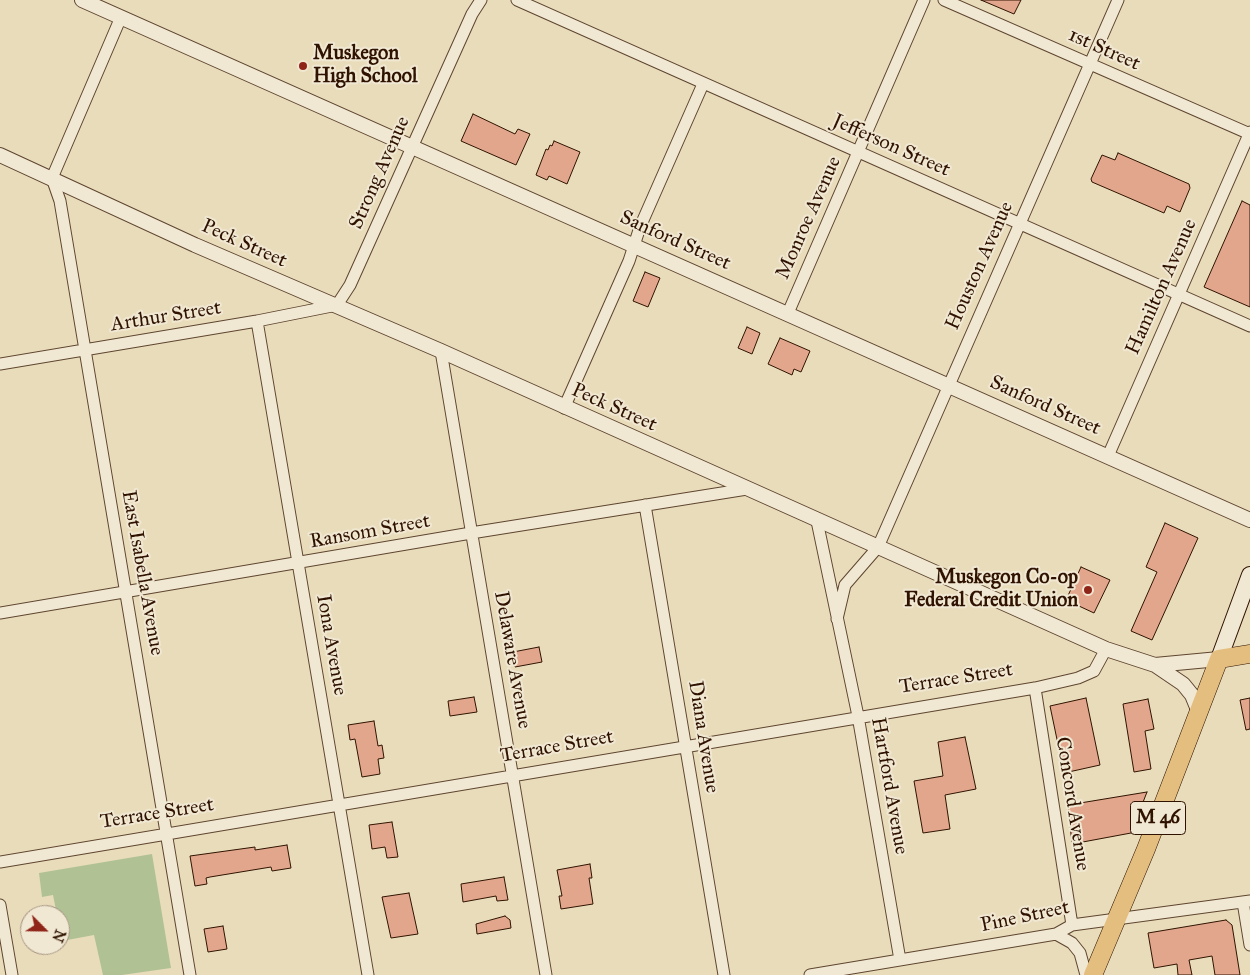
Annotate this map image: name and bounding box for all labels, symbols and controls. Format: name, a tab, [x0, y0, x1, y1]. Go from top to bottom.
street label: 1st Street	[1064, 24, 1144, 76]
place label: Muskegon High School	[313, 42, 417, 89]
marker: Muskegon High School	[297, 60, 309, 72]
street label: Jefferson Street	[828, 109, 954, 183]
street label: Strong Avenue	[344, 113, 416, 233]
street label: Monroe Avenue	[771, 153, 847, 283]
street label: Houston Avenue	[941, 198, 1019, 334]
street label: Sanford Street	[616, 206, 734, 276]
street label: Peck Street	[198, 215, 290, 273]
street label: Hamilton Avenue	[1121, 215, 1203, 359]
street label: Arthur Street	[109, 296, 223, 338]
street label: Sanford Street	[986, 371, 1104, 441]
street label: Peck Street	[568, 379, 660, 437]
street label: East Isabella Avenue	[116, 489, 168, 657]
street label: Ransom Street	[308, 510, 432, 554]
place label: Muskegon Co-op Federal Credit Union	[904, 566, 1078, 613]
marker: Muskegon Co-op Federal Credit Union	[1082, 584, 1094, 596]
street label: Delaware Avenue	[488, 589, 536, 731]
street label: Iona Avenue	[310, 593, 352, 697]
street label: Terrace Street	[898, 658, 1014, 700]
street label: Diana Avenue	[682, 679, 724, 795]
street label: Hartford Avenue	[865, 716, 913, 856]
street label: Terrace Street	[498, 725, 616, 769]
street label: Concord Avenue	[1050, 735, 1094, 873]
street label: Terrace Street	[99, 793, 215, 835]
road number: M 46	[1130, 801, 1186, 834]
street label: Pine Street	[978, 896, 1072, 938]
north arrow	[20, 905, 70, 955]
text: N	[48, 927, 68, 944]

